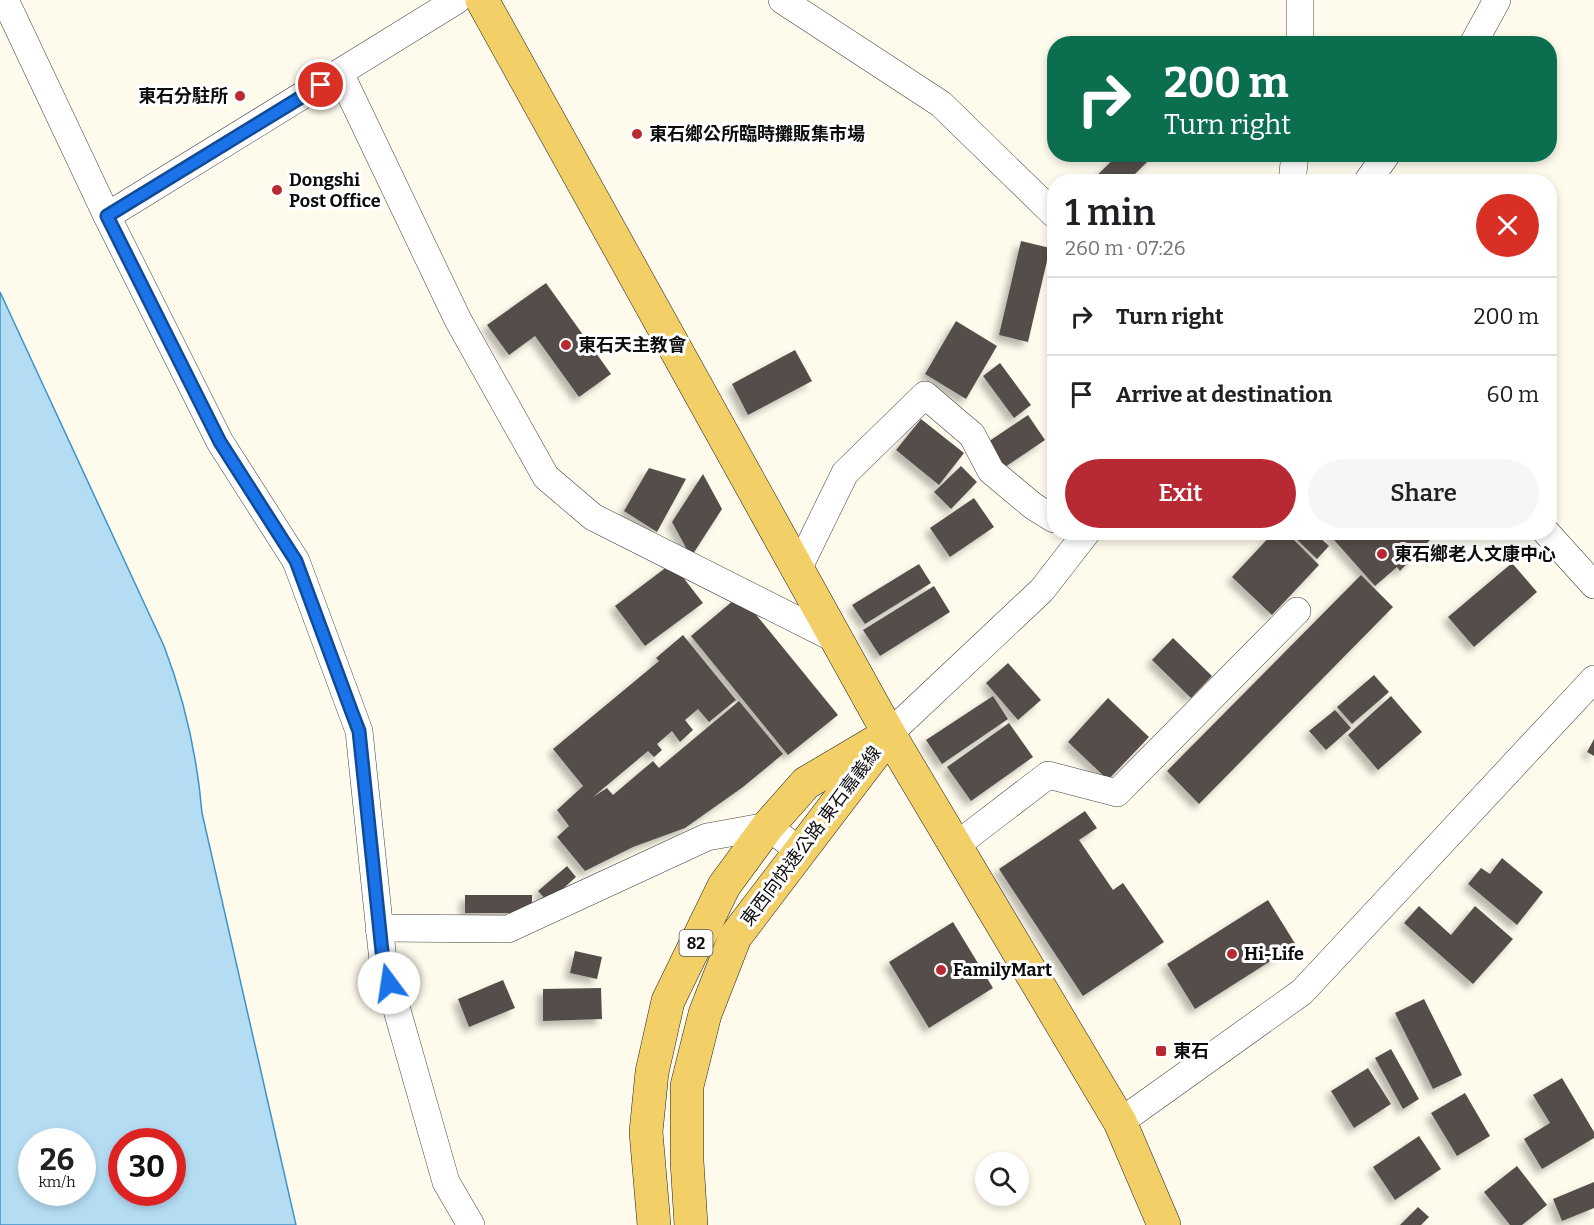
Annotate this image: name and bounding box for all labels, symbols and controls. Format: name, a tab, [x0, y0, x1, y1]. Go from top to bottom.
text: 200 m	[1164, 58, 1289, 108]
pin	[295, 59, 346, 110]
icon: right	[1065, 60, 1143, 138]
icon: arrive	[304, 68, 337, 101]
place label: 東石分駐所	[138, 85, 228, 107]
marker: 東石分駐所	[233, 89, 247, 103]
text: Turn right	[1164, 109, 1291, 141]
place label: 東石鄉公所臨時攤販集市場	[649, 123, 865, 145]
marker: 東石鄉公所臨時攤販集市場	[630, 127, 644, 141]
place label: Dongshi Post Office	[289, 169, 381, 212]
marker: Dongshi Post Office	[270, 183, 284, 197]
text: 1 min	[1065, 191, 1156, 235]
button: close	[1476, 194, 1539, 257]
text: 260 m · 07:26	[1065, 236, 1185, 260]
icon: right	[1065, 300, 1098, 333]
text: Turn right	[1116, 303, 1224, 330]
text: 200 m	[1473, 303, 1539, 330]
place label: 東石天主教會	[578, 334, 687, 356]
marker: 東石天主教會	[559, 338, 573, 352]
icon: arrive	[1065, 378, 1098, 411]
text: Arrive at destination	[1116, 381, 1332, 408]
text: 60 m	[1487, 381, 1539, 408]
button: Exit	[1065, 459, 1296, 528]
button: Share	[1308, 459, 1539, 528]
place label: 東石鄉老人文康中心	[1394, 543, 1556, 565]
marker: 東石鄉老人文康中心	[1375, 547, 1389, 561]
street label: 東西向快速公路 東石嘉義線	[736, 742, 886, 930]
road number: 82	[680, 930, 712, 956]
place label: Hi-Life	[1244, 943, 1304, 965]
marker: Hi-Life	[1225, 947, 1239, 961]
position arrow	[357, 951, 421, 1015]
place label: FamilyMart	[953, 959, 1052, 981]
marker: FamilyMart	[934, 963, 948, 977]
place label: 東石	[1173, 1040, 1209, 1062]
marker: 東石	[1154, 1044, 1168, 1058]
speed limit sign: 30	[108, 1128, 186, 1206]
text: 26	[40, 1142, 74, 1178]
map controls	[975, 1152, 1029, 1206]
button: search	[975, 1152, 1029, 1206]
text: km/h	[38, 1173, 76, 1191]

